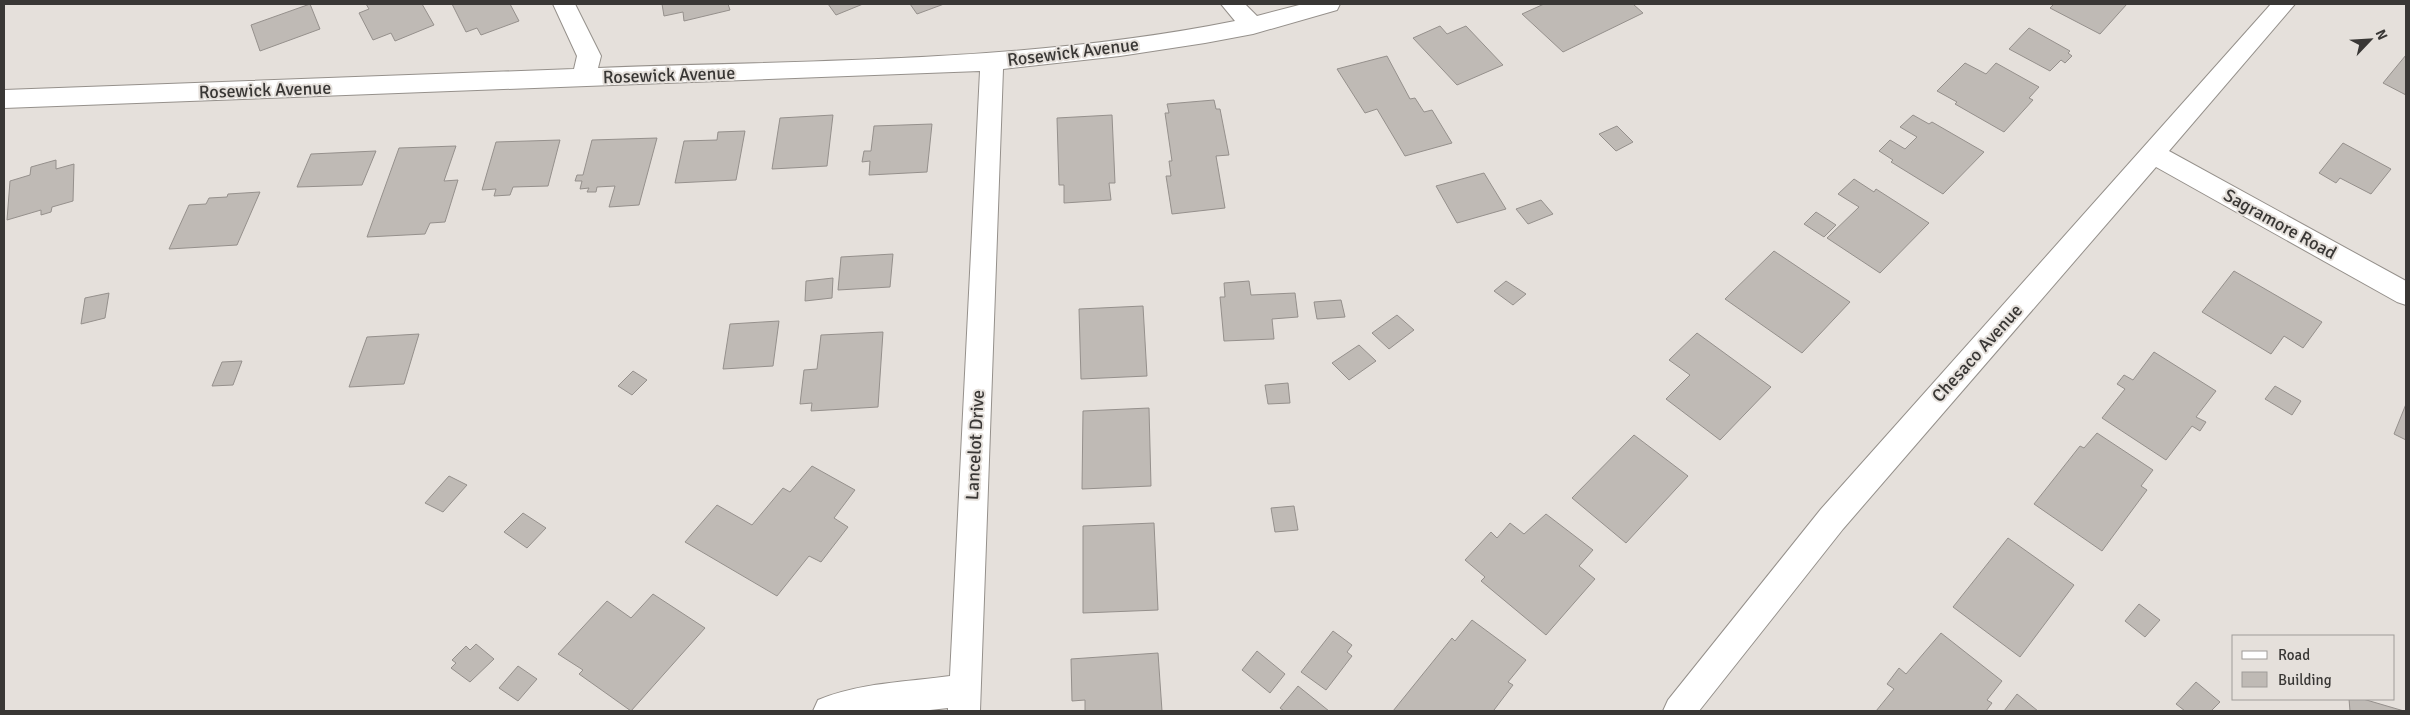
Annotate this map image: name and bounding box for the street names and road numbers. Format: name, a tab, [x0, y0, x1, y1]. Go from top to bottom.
street label: Rosewick Avenue	[1006, 33, 1140, 71]
street label: Rosewick Avenue	[602, 62, 736, 88]
street label: Rosewick Avenue	[198, 77, 332, 103]
street label: Sagramore Road	[2220, 184, 2340, 264]
street label: Chesaco Avenue	[1927, 299, 2027, 407]
street label: Lancelot Drive	[961, 389, 989, 501]

